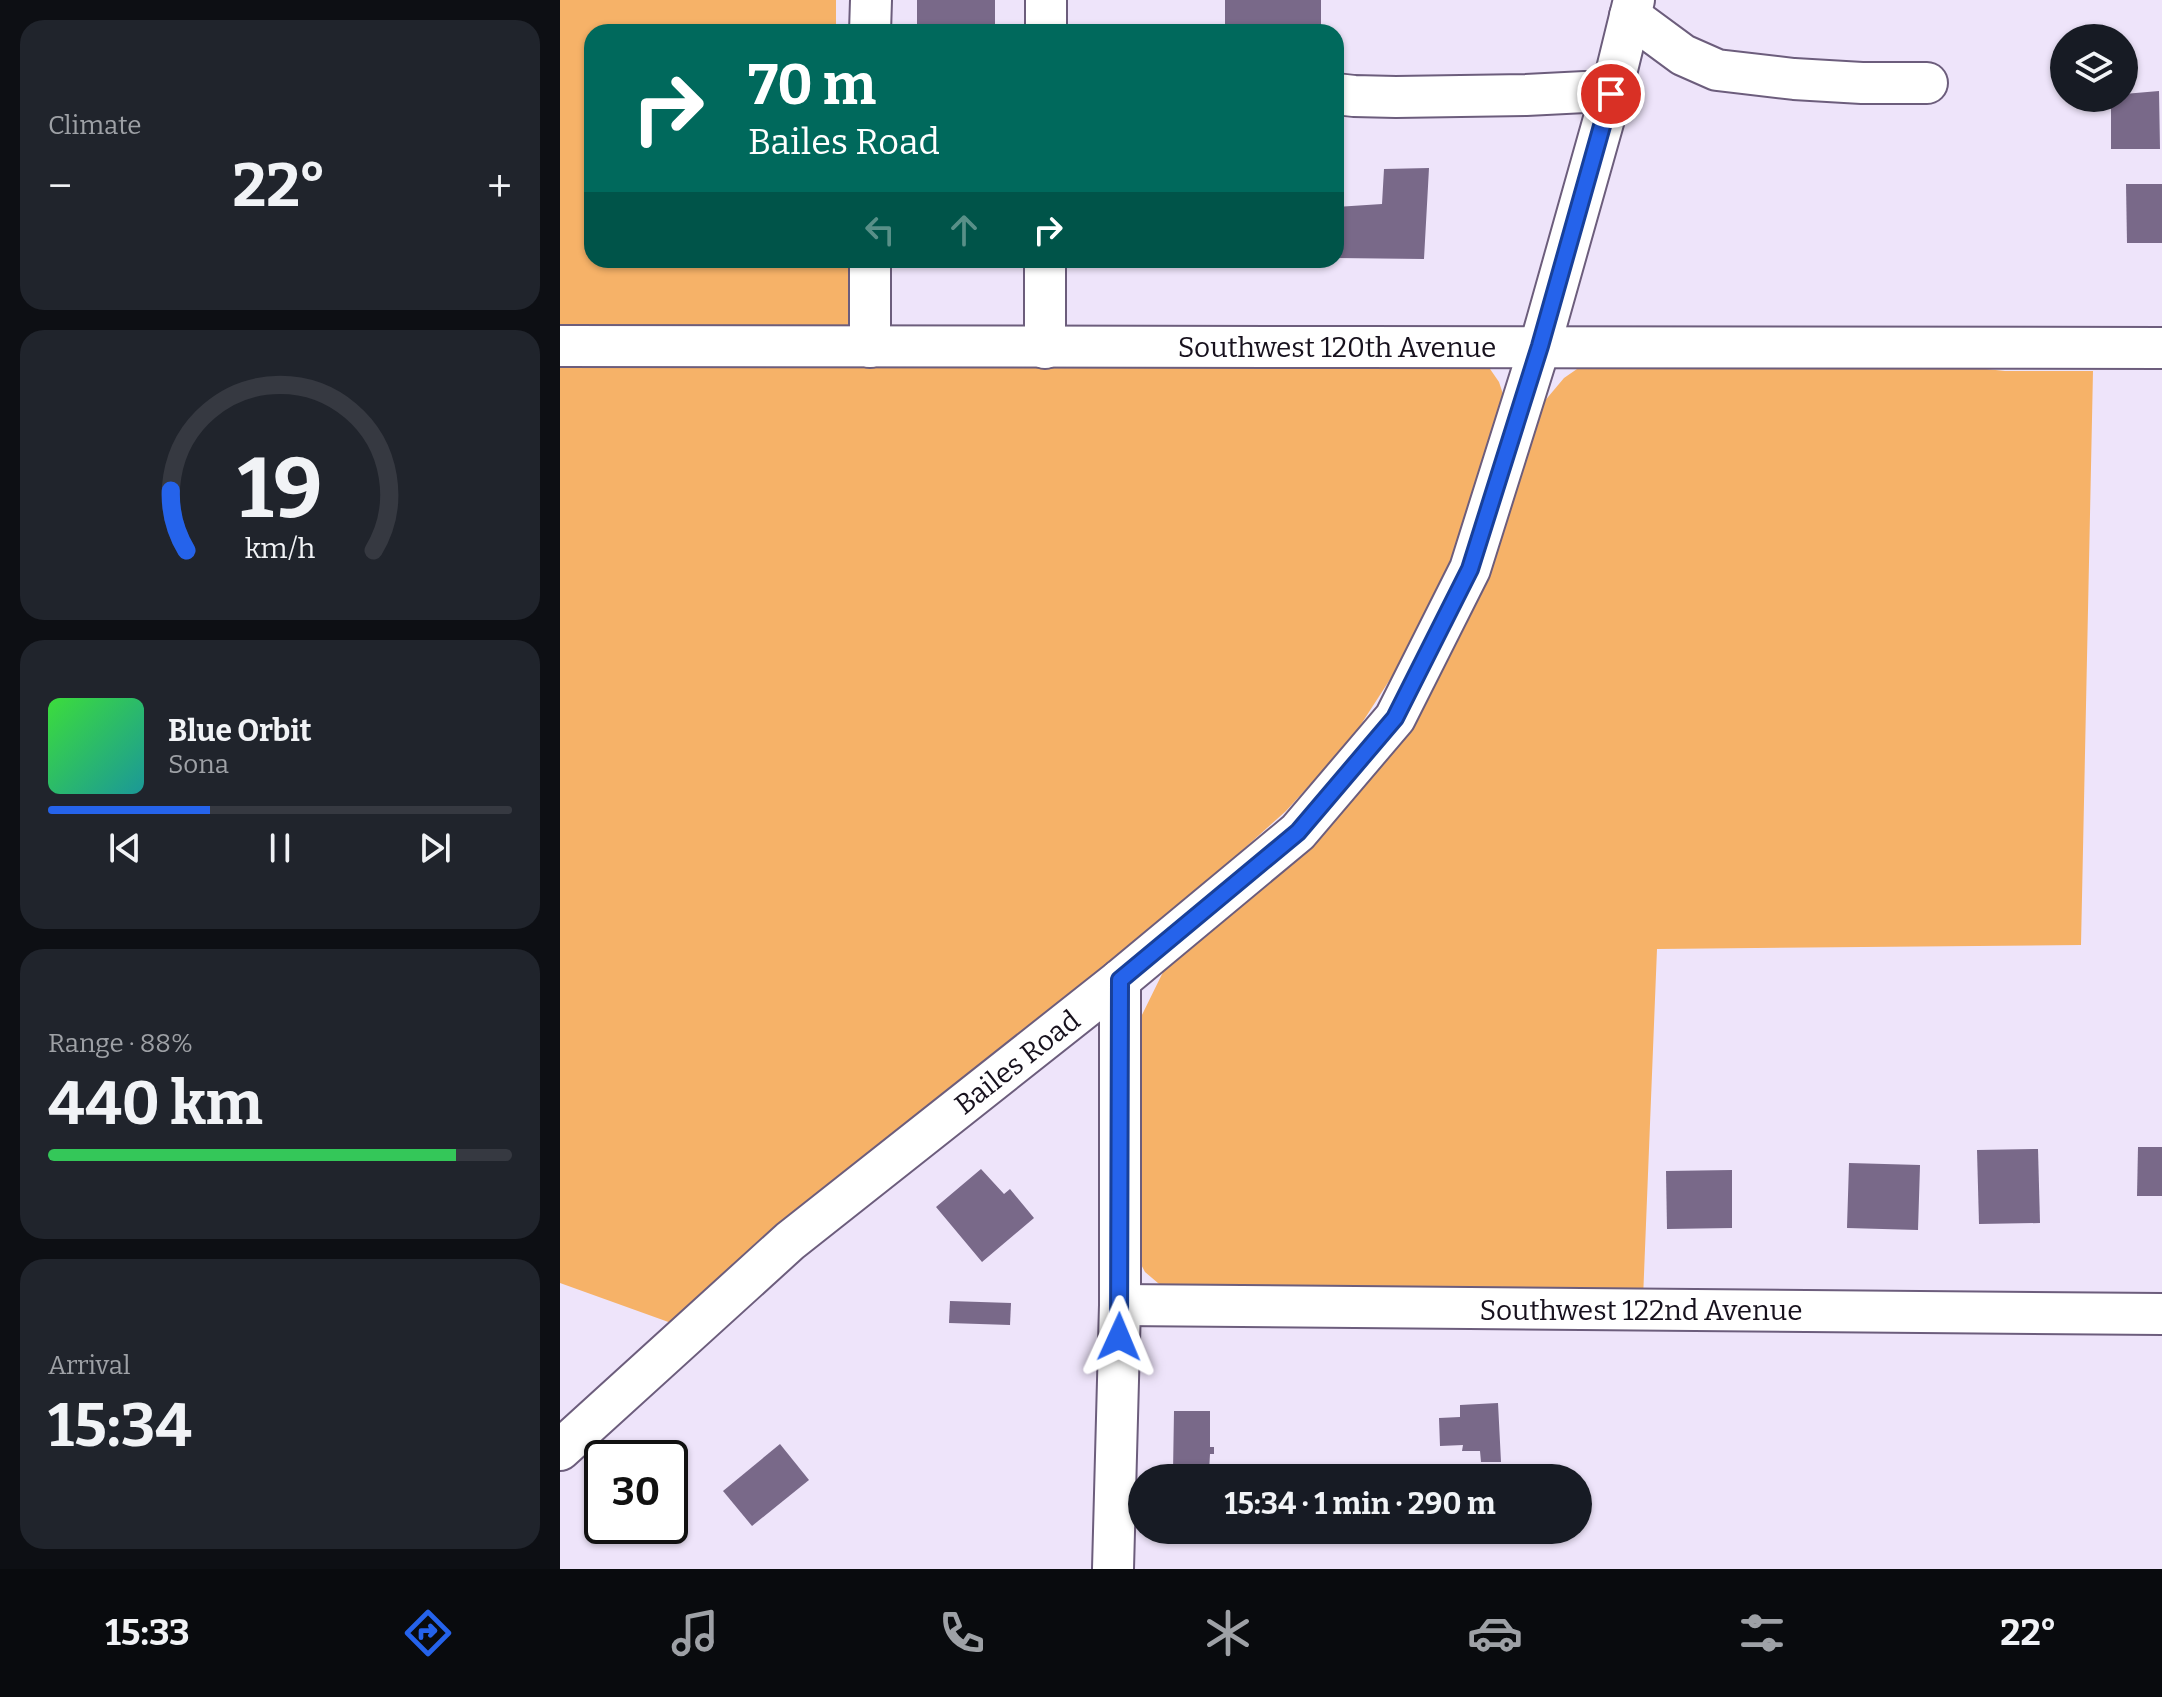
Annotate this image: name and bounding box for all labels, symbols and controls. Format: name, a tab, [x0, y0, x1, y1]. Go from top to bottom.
map controls	[2050, 24, 2138, 112]
button: layers	[2050, 24, 2138, 112]
text: 70 m	[748, 52, 876, 119]
icon: right	[616, 56, 720, 160]
pin	[1577, 60, 1645, 128]
icon: arrive	[1589, 72, 1633, 116]
text: Climate	[48, 110, 142, 141]
text: Bailes Road	[748, 120, 940, 164]
text: 22°	[233, 150, 327, 222]
text: −	[48, 160, 72, 213]
text: +	[487, 160, 512, 213]
icon: left	[858, 208, 902, 252]
icon: ahead	[942, 208, 986, 252]
icon: right	[1026, 208, 1070, 252]
street label: Southwest 120th Avenue	[1178, 331, 1496, 364]
text: 19	[237, 438, 323, 538]
text: km/h	[245, 531, 316, 566]
text: Blue Orbit	[168, 713, 312, 749]
text: Sona	[168, 749, 229, 780]
icon: previous	[103, 826, 147, 870]
icon: pause	[258, 826, 302, 870]
icon: next	[413, 826, 457, 870]
street label: Bailes Road	[948, 1003, 1086, 1121]
text: Range · 88%	[48, 1028, 193, 1059]
text: 440 km	[48, 1068, 263, 1140]
street label: Southwest 122nd Avenue	[1480, 1294, 1802, 1327]
position arrow	[1077, 1295, 1161, 1379]
text: Arrival	[48, 1350, 130, 1381]
text: 15:34	[48, 1390, 192, 1462]
speed limit sign: 30	[584, 1440, 688, 1544]
text: 15:34 · 1 min · 290 m	[1224, 1486, 1496, 1522]
icon: directions	[400, 1605, 456, 1661]
icon: music	[667, 1605, 723, 1661]
icon: phone	[934, 1605, 990, 1661]
icon: climate	[1200, 1605, 1256, 1661]
icon: car	[1467, 1605, 1523, 1661]
icon: filters	[1734, 1605, 1790, 1661]
text: 15:33	[105, 1611, 190, 1655]
text: 22°	[2000, 1611, 2057, 1655]

